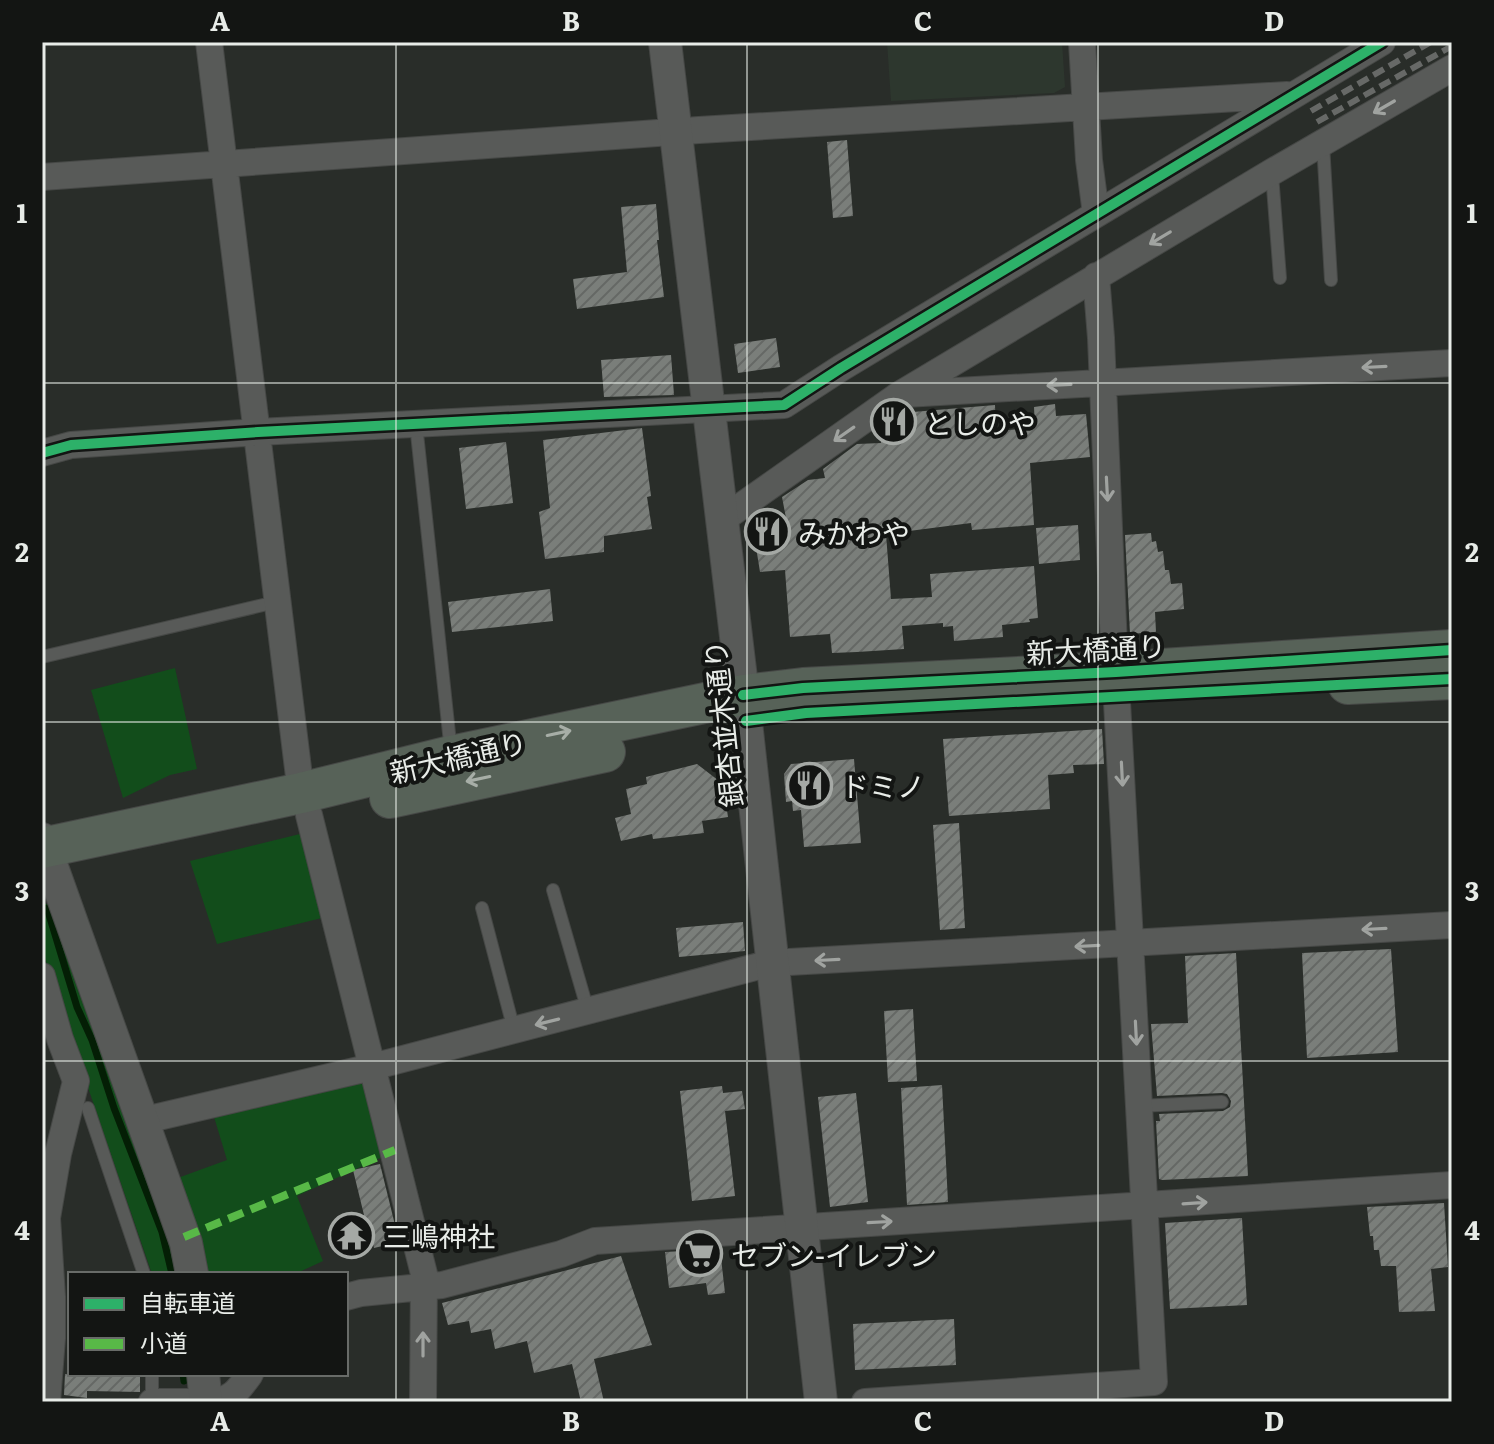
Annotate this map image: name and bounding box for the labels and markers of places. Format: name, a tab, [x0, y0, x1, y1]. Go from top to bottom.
restaurant icon: としのや	[869, 398, 917, 446]
place label: としのや	[924, 401, 1036, 443]
restaurant icon: みかわや	[743, 508, 791, 556]
place label: みかわや	[798, 511, 910, 553]
restaurant icon: ドミノ	[786, 761, 834, 809]
place label: ドミノ	[841, 764, 925, 806]
temple icon: 三嶋神社	[328, 1211, 376, 1259]
place label: 三嶋神社	[383, 1214, 495, 1256]
supermarket icon: セブン-イレブン	[676, 1230, 724, 1278]
place label: セブン-イレブン	[731, 1233, 937, 1275]

